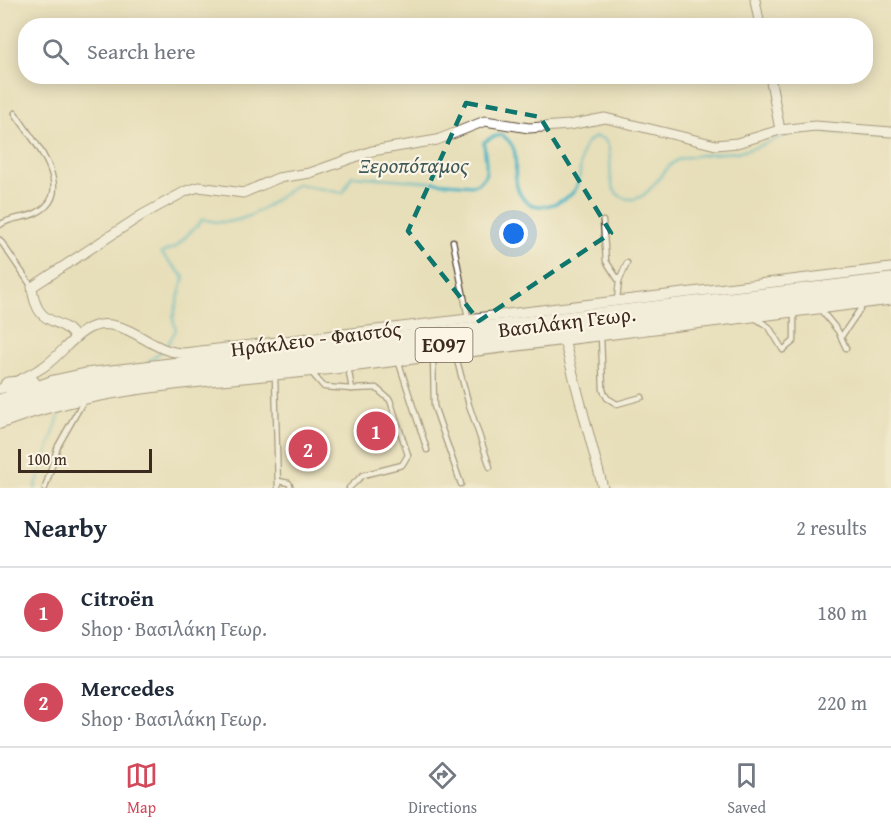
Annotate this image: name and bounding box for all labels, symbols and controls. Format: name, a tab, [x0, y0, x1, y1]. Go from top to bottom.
search box	[18, 18, 873, 84]
icon: search	[39, 35, 72, 68]
text: Search here	[87, 35, 196, 67]
water label: Ξεροπόταμος	[359, 149, 470, 181]
your location	[499, 219, 528, 248]
street label: Βασιλάκη Γεωρ.	[496, 298, 637, 345]
street label: Ηράκλειο - Φαιστός	[229, 313, 403, 364]
road number: ΕΟ97	[416, 328, 472, 362]
pin: 1	[356, 408, 395, 454]
pin: 2	[288, 426, 328, 472]
scale bar	[18, 446, 152, 474]
text: 100 m	[27, 447, 67, 471]
text: Nearby	[24, 508, 107, 547]
text: 2 results	[796, 513, 867, 542]
text: Citroën	[81, 582, 154, 614]
text: 1	[38, 598, 49, 627]
text: 180 m	[817, 598, 867, 627]
text: Shop · Βασιλάκη Γεωρ.	[81, 614, 267, 643]
text: Mercedes	[81, 672, 174, 704]
text: 2	[38, 688, 49, 717]
text: 220 m	[817, 688, 867, 717]
text: Shop · Βασιλάκη Γεωρ.	[81, 704, 267, 733]
tab: Map	[125, 759, 158, 819]
tab: Directions	[408, 759, 477, 819]
tab: Saved	[727, 759, 766, 819]

